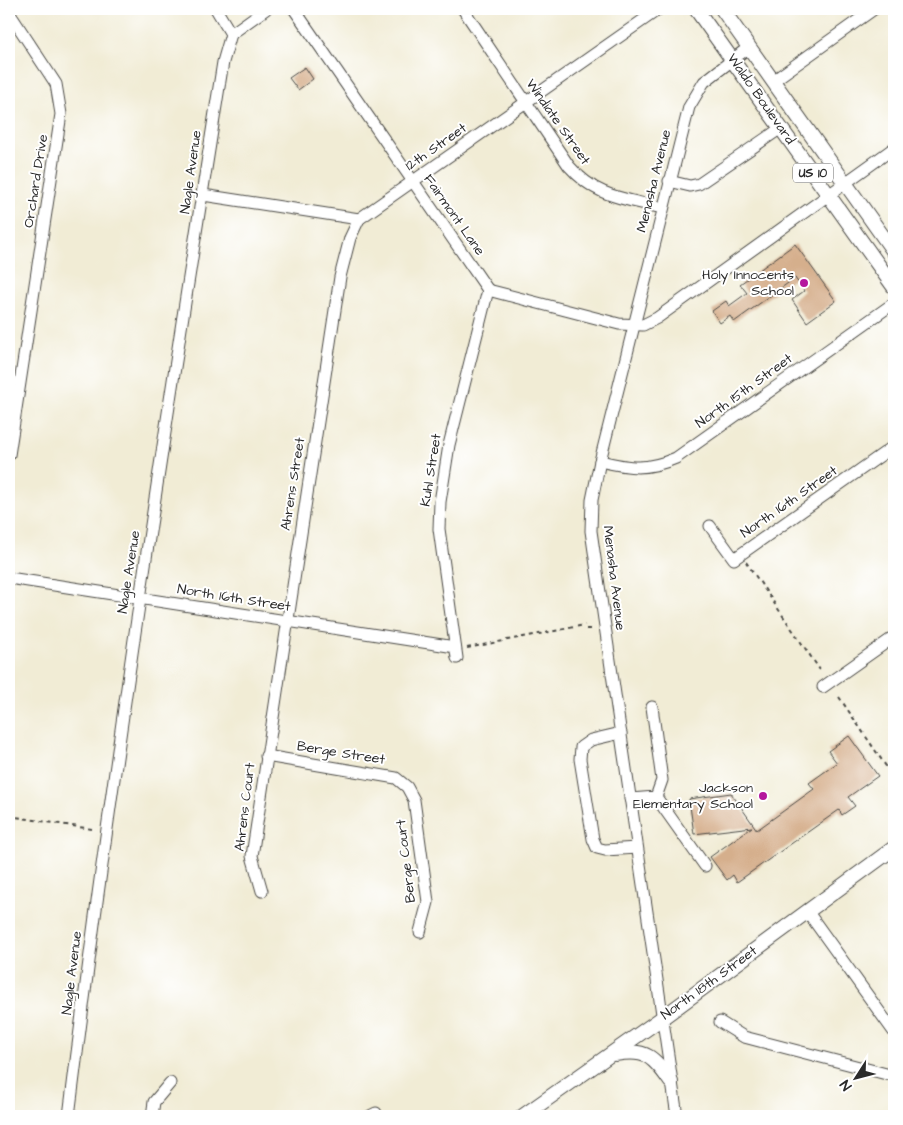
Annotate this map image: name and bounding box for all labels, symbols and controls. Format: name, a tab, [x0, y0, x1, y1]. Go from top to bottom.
street label: Waldo Boulevard	[722, 49, 800, 149]
street label: Windiate Street	[521, 75, 595, 169]
street label: 12th Street	[401, 118, 471, 176]
street label: Menasha Avenue	[632, 127, 677, 235]
street label: Nagle Avenue	[175, 129, 207, 215]
street label: Orchard Drive	[19, 132, 53, 229]
road number: US 10	[793, 164, 833, 182]
street label: Fairmont Lane	[419, 170, 490, 260]
place label: Holy Innocents School	[702, 265, 794, 301]
marker: Holy Innocents School	[798, 277, 810, 289]
street label: North 15th Street	[691, 349, 797, 433]
street label: Kuhl Street	[415, 432, 447, 508]
street label: Ahrens Street	[276, 436, 310, 532]
street label: North 16th Street	[736, 461, 842, 543]
street label: Menasha Avenue	[598, 524, 630, 632]
street label: Nagle Avenue	[113, 529, 146, 615]
street label: North 16th Street	[176, 579, 292, 617]
street label: Berge Street	[296, 736, 387, 770]
street label: Ahrens Court	[230, 761, 260, 852]
place label: Jackson Elementary School	[633, 778, 753, 814]
marker: Jackson Elementary School	[757, 790, 769, 802]
street label: Berge Court	[391, 818, 421, 904]
street label: Nagle Avenue	[57, 930, 87, 1016]
street label: North 18th Street	[657, 941, 762, 1025]
north arrow	[830, 1052, 880, 1102]
text: N	[835, 1075, 857, 1094]

